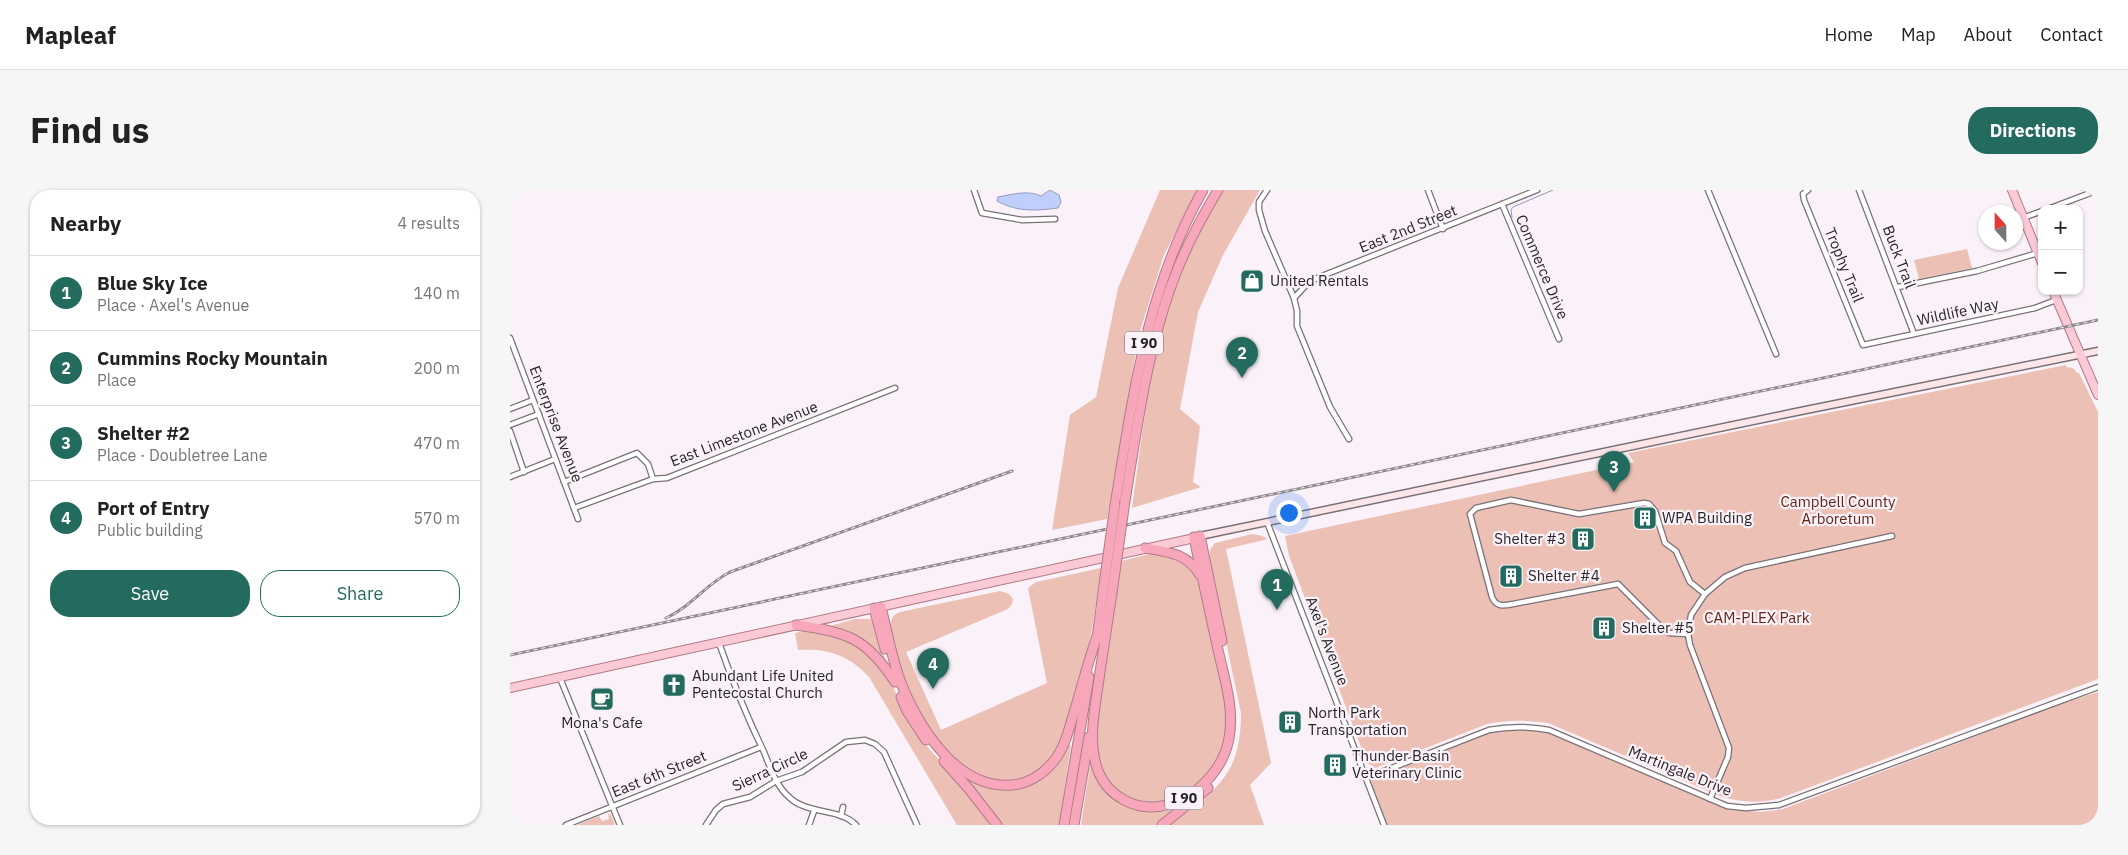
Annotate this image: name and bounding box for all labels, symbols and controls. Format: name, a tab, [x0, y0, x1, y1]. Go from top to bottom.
text: Mapleaf	[25, 19, 116, 51]
text: Home	[1825, 23, 1873, 46]
text: Map	[1901, 23, 1936, 46]
text: About	[1964, 23, 2012, 46]
text: Contact	[2040, 23, 2103, 46]
text: Find us	[30, 107, 149, 153]
button: Directions	[1968, 107, 2098, 154]
street label: East 2nd Street	[1356, 200, 1459, 257]
north arrow	[1978, 205, 2023, 250]
map controls	[2038, 205, 2083, 295]
button: +	[2038, 205, 2083, 250]
text: Nearby	[50, 209, 121, 237]
street label: Commerce Drive	[1512, 212, 1573, 322]
text: 4 results	[397, 213, 460, 233]
street label: Buck Trail	[1879, 222, 1920, 291]
street label: Trophy Trail	[1821, 225, 1868, 305]
button: −	[2038, 250, 2083, 295]
shop icon: United Rentals	[1239, 268, 1265, 294]
text: Blue Sky Ice	[97, 271, 208, 295]
place label: United Rentals	[1270, 271, 1369, 290]
text: 1	[61, 283, 71, 303]
text: 140 m	[413, 283, 460, 303]
street label: Wildlife Way	[1915, 293, 2001, 329]
text: Place · Axel's Avenue	[97, 295, 249, 315]
road number: I 90	[1125, 332, 1163, 354]
pin: 2	[1226, 337, 1258, 378]
text: Cummins Rocky Mountain	[97, 346, 328, 370]
text: 2	[61, 358, 71, 378]
text: 200 m	[413, 358, 460, 378]
street label: Enterprise Avenue	[525, 363, 587, 485]
text: Place	[97, 370, 136, 390]
street label: East Limestone Avenue	[667, 397, 820, 470]
text: Shelter #2	[97, 421, 190, 445]
text: 3	[61, 433, 71, 453]
text: 470 m	[413, 433, 460, 453]
text: Place · Doubletree Lane	[97, 445, 267, 465]
pin: 3	[1598, 451, 1630, 492]
park label: Campbell County Arboretum	[1780, 492, 1896, 528]
text: Port of Entry	[97, 496, 209, 520]
your location	[1276, 500, 1302, 526]
building icon: WPA Building	[1632, 505, 1658, 531]
text: 4	[61, 508, 71, 528]
text: 570 m	[413, 508, 460, 528]
place label: WPA Building	[1662, 508, 1752, 527]
text: Public building	[97, 520, 203, 540]
building icon: Shelter #3	[1570, 526, 1596, 552]
place label: Shelter #3	[1494, 529, 1566, 548]
building icon: Shelter #4	[1498, 563, 1524, 589]
place label: Shelter #4	[1528, 566, 1600, 585]
pin: 1	[1261, 569, 1293, 610]
button: Save	[50, 570, 250, 617]
button: Share	[260, 570, 460, 617]
street label: Axel's Avenue	[1302, 594, 1353, 688]
park label: CAM-PLEX Park	[1704, 608, 1810, 627]
building icon: Shelter #5	[1591, 615, 1617, 641]
place label: Shelter #5	[1622, 618, 1694, 637]
pin: 4	[917, 648, 949, 689]
place label: Abundant Life United Pentecostal Church	[692, 666, 834, 702]
church icon: Abundant Life United Pentecostal Church	[661, 672, 687, 698]
cafe icon: Mona's Cafe	[589, 686, 615, 712]
place label: North Park Transportation	[1308, 703, 1407, 739]
building icon: North Park Transportation	[1277, 709, 1303, 735]
place label: Mona's Cafe	[561, 713, 643, 732]
street label: Martingale Drive	[1626, 741, 1735, 800]
street label: Sierra Circle	[729, 744, 811, 795]
street label: East 6th Street	[609, 746, 709, 801]
place label: Thunder Basin Veterinary Clinic	[1352, 746, 1462, 782]
building icon: Thunder Basin Veterinary Clinic	[1322, 752, 1348, 778]
road number: I 90	[1165, 786, 1203, 810]

